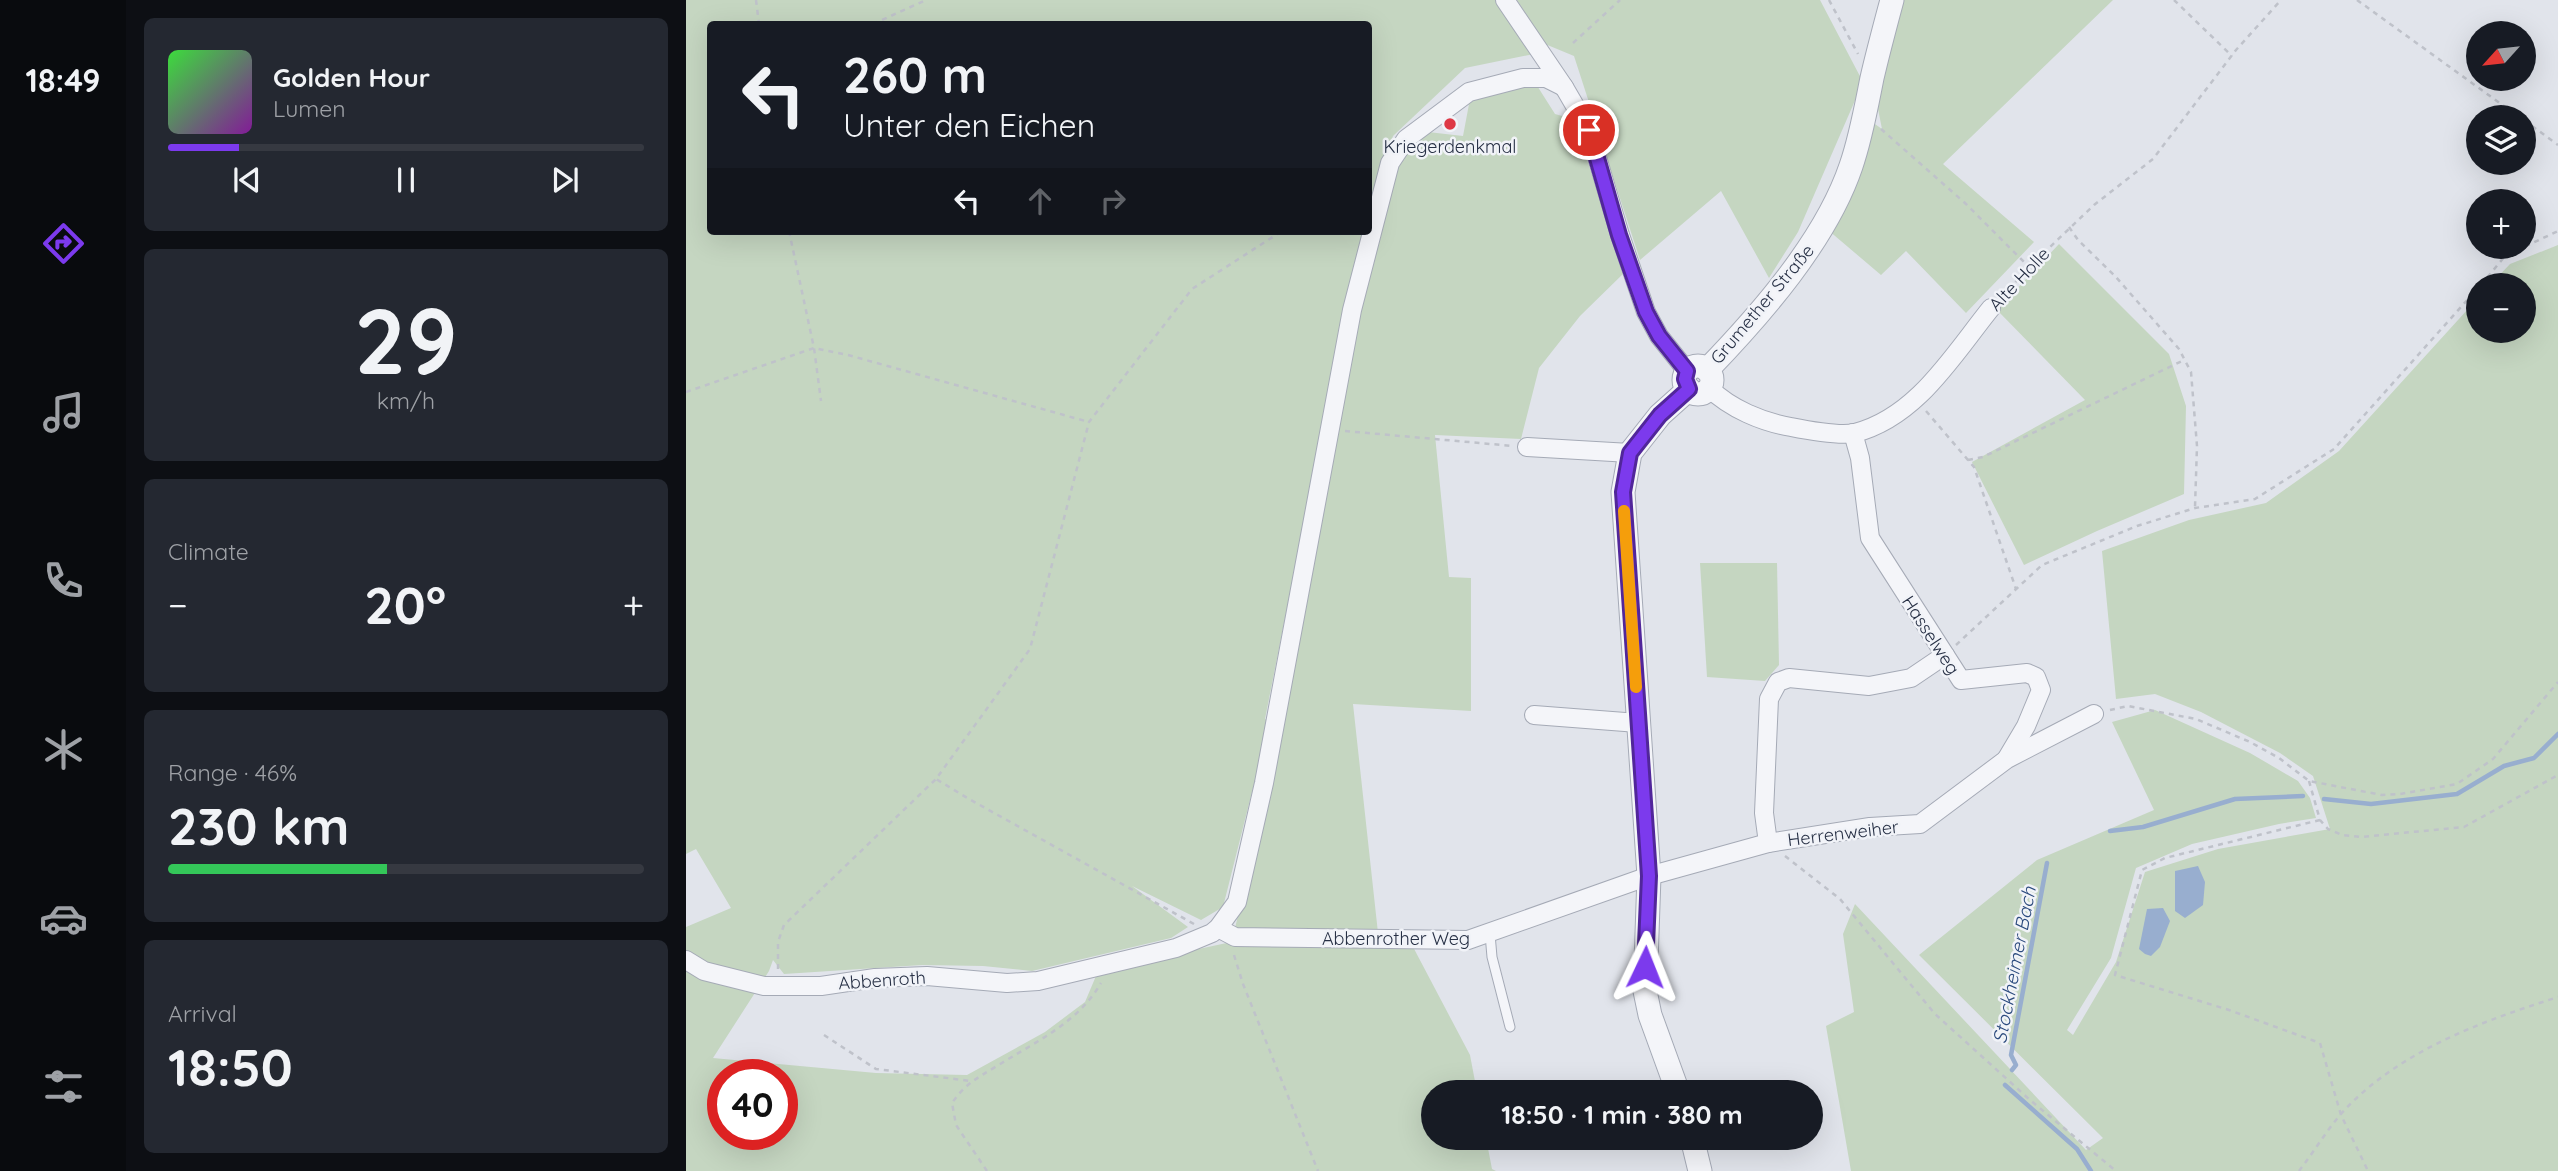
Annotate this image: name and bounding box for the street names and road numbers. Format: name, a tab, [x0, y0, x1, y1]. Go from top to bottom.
street label: Grumether Straße	[1705, 239, 1819, 369]
street label: Alte Holle	[1984, 242, 2054, 316]
street label: Hasselweg	[1897, 591, 1965, 679]
street label: Herrenweiher	[1786, 815, 1900, 851]
street label: Abbenrother Weg	[1322, 927, 1470, 950]
street label: Abbenroth	[837, 965, 927, 995]

